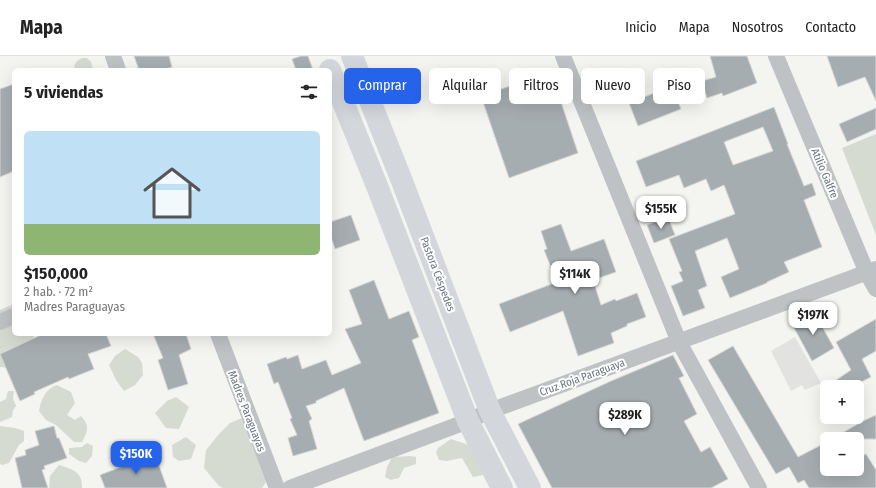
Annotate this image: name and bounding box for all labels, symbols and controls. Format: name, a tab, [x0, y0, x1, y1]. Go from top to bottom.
text: Mapa	[20, 16, 63, 39]
text: Inicio	[625, 19, 657, 36]
text: Mapa	[679, 19, 710, 36]
text: Nosotros	[732, 19, 783, 36]
text: Contacto	[805, 19, 856, 36]
chip: Comprar	[344, 68, 421, 104]
chip: Alquilar	[429, 68, 501, 104]
chip: Filtros	[509, 68, 573, 104]
chip: Nuevo	[581, 68, 645, 104]
chip: Piso	[653, 68, 705, 104]
icon: filters	[298, 81, 320, 103]
text: 5 viviendas	[24, 82, 103, 103]
street label: Atilio Galfre	[808, 146, 841, 200]
icon: home	[136, 157, 208, 229]
pin: $155K	[633, 196, 689, 230]
text: $155K	[645, 201, 677, 216]
street label: Pastora Céspedes	[417, 235, 458, 314]
pin: $114K	[547, 261, 603, 295]
text: $150,000	[24, 263, 88, 284]
text: $114K	[559, 266, 591, 281]
text: 2 hab. · 72 m²	[24, 284, 93, 299]
text: Madres Paraguayas	[24, 299, 125, 314]
pin: $197K	[785, 302, 841, 336]
text: $197K	[797, 307, 829, 322]
street label: Cruz Roja Paraguaya	[538, 356, 627, 399]
street label: Madres Paraguayas	[225, 369, 268, 454]
map controls	[820, 380, 864, 476]
button: +	[820, 380, 864, 424]
pin: $289K	[597, 402, 653, 436]
text: $289K	[608, 407, 642, 422]
button: −	[820, 432, 864, 476]
pin: $150K	[108, 441, 164, 475]
text: $150K	[120, 446, 152, 461]

